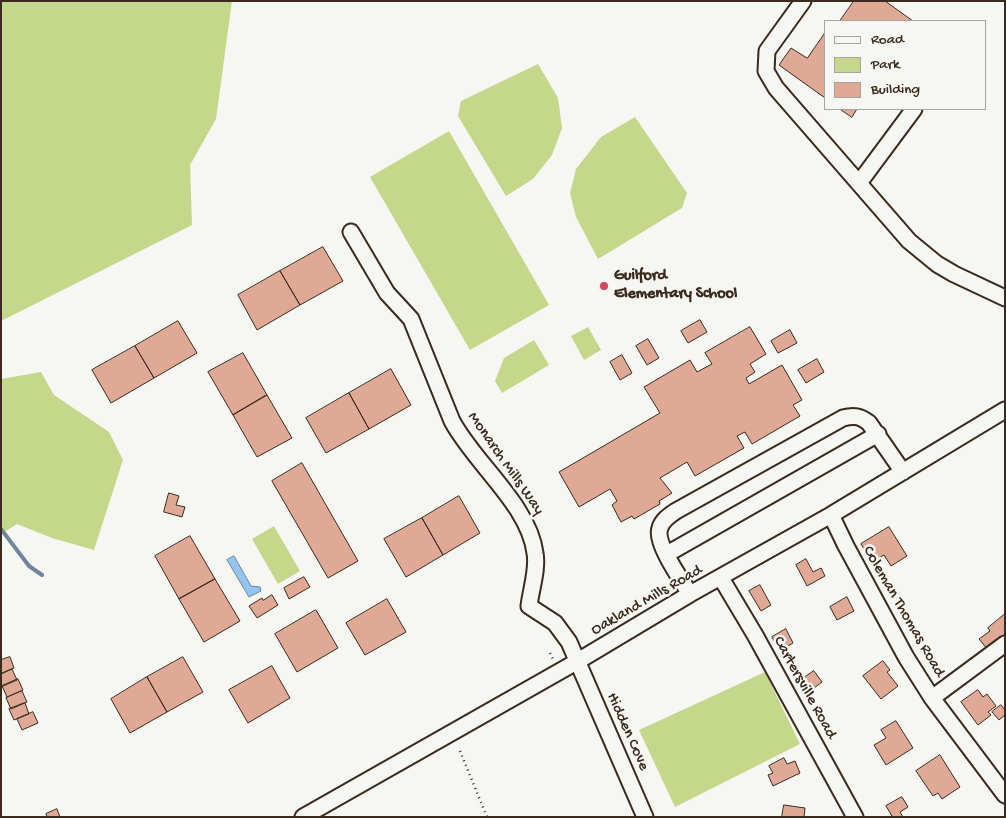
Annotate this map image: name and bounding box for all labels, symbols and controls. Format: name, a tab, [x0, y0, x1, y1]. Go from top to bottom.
legend	[824, 20, 986, 110]
text: Road	[871, 31, 904, 49]
text: Park	[871, 56, 900, 74]
text: Building	[871, 81, 920, 99]
place label: Guilford Elementary School	[614, 267, 737, 305]
marker: Guilford Elementary School	[598, 280, 610, 292]
street label: Monarch Mills Way	[462, 409, 548, 519]
street label: Coleman Thomas Road	[858, 543, 948, 681]
street label: Oakland Mills Road	[588, 561, 706, 641]
street label: Cartersville Road	[768, 633, 840, 743]
street label: Hidden Cove	[601, 690, 653, 774]

